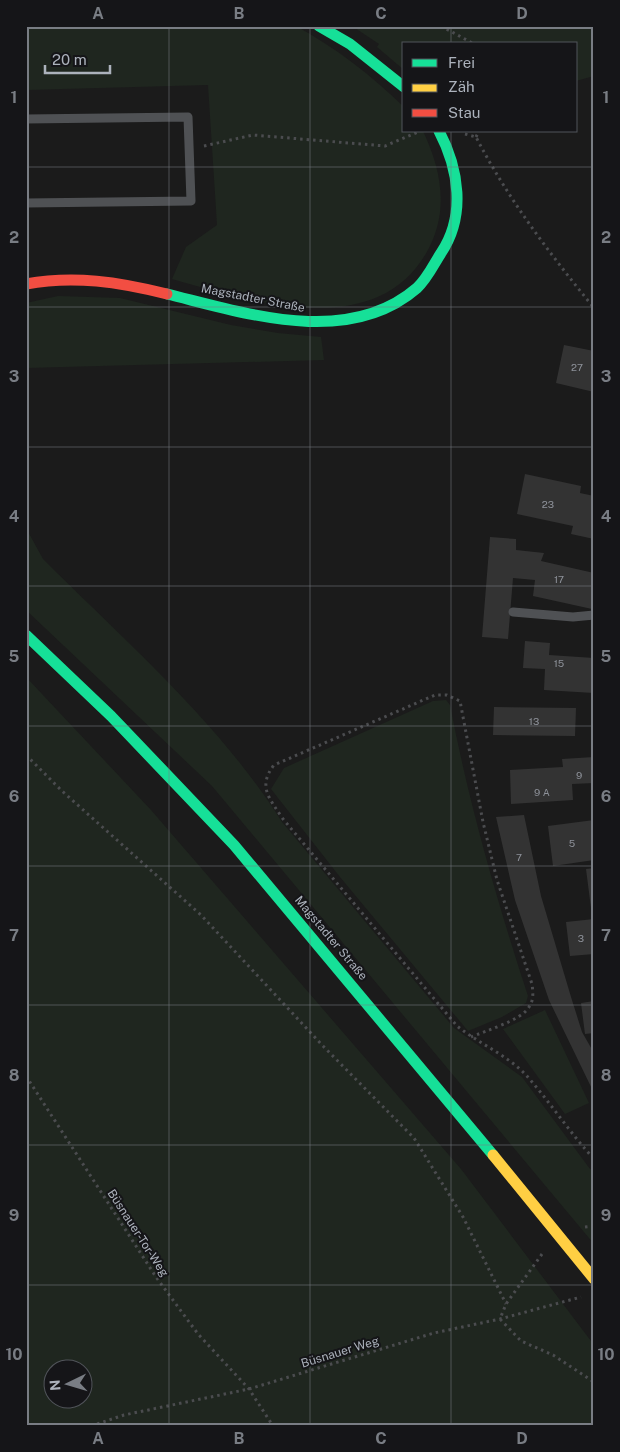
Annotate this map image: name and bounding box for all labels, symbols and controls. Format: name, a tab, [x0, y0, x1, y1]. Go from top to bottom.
text: A	[92, 4, 104, 23]
text: B	[234, 4, 245, 23]
text: C	[375, 4, 387, 23]
text: D	[516, 4, 528, 23]
scale bar	[45, 42, 110, 74]
legend	[402, 42, 578, 132]
text: 20 m	[52, 51, 87, 68]
text: Frei	[448, 54, 475, 71]
text: Zäh	[448, 78, 475, 95]
text: 1	[11, 88, 17, 107]
text: 1	[603, 88, 609, 107]
text: Stau	[448, 104, 481, 121]
text: 2	[9, 228, 19, 247]
text: 2	[601, 228, 611, 247]
street label: Magstadter Straße	[200, 281, 306, 315]
house number: 27	[571, 361, 583, 373]
text: 3	[9, 367, 19, 386]
text: 3	[601, 367, 611, 386]
house number: 23	[542, 498, 554, 510]
text: 4	[9, 507, 20, 526]
text: 4	[601, 507, 612, 526]
house number: 17	[554, 573, 564, 585]
text: 5	[9, 647, 20, 666]
text: 5	[601, 647, 612, 666]
house number: 15	[554, 657, 564, 669]
house number: 13	[529, 715, 539, 727]
house number: 9	[576, 769, 582, 781]
house number: 9 A	[534, 786, 550, 798]
text: 6	[9, 787, 19, 806]
text: 6	[601, 787, 611, 806]
house number: 5	[569, 837, 575, 849]
house number: 7	[516, 851, 522, 863]
street label: Magstadter Straße	[292, 893, 370, 983]
text: 7	[9, 926, 19, 945]
text: 7	[601, 926, 611, 945]
house number: 3	[578, 932, 584, 944]
text: 8	[9, 1066, 20, 1085]
text: 8	[601, 1066, 612, 1085]
street label: Büsnauer-Tor-Weg	[105, 1187, 171, 1279]
text: 9	[9, 1206, 19, 1225]
text: 9	[601, 1206, 611, 1225]
street label: Büsnauer Weg	[299, 1333, 381, 1371]
text: 10	[5, 1345, 23, 1364]
text: 10	[597, 1345, 615, 1364]
north arrow	[42, 1360, 92, 1410]
text: N	[47, 1379, 63, 1391]
text: A	[92, 1429, 104, 1448]
text: B	[234, 1429, 245, 1448]
text: C	[375, 1429, 387, 1448]
text: D	[516, 1429, 528, 1448]

